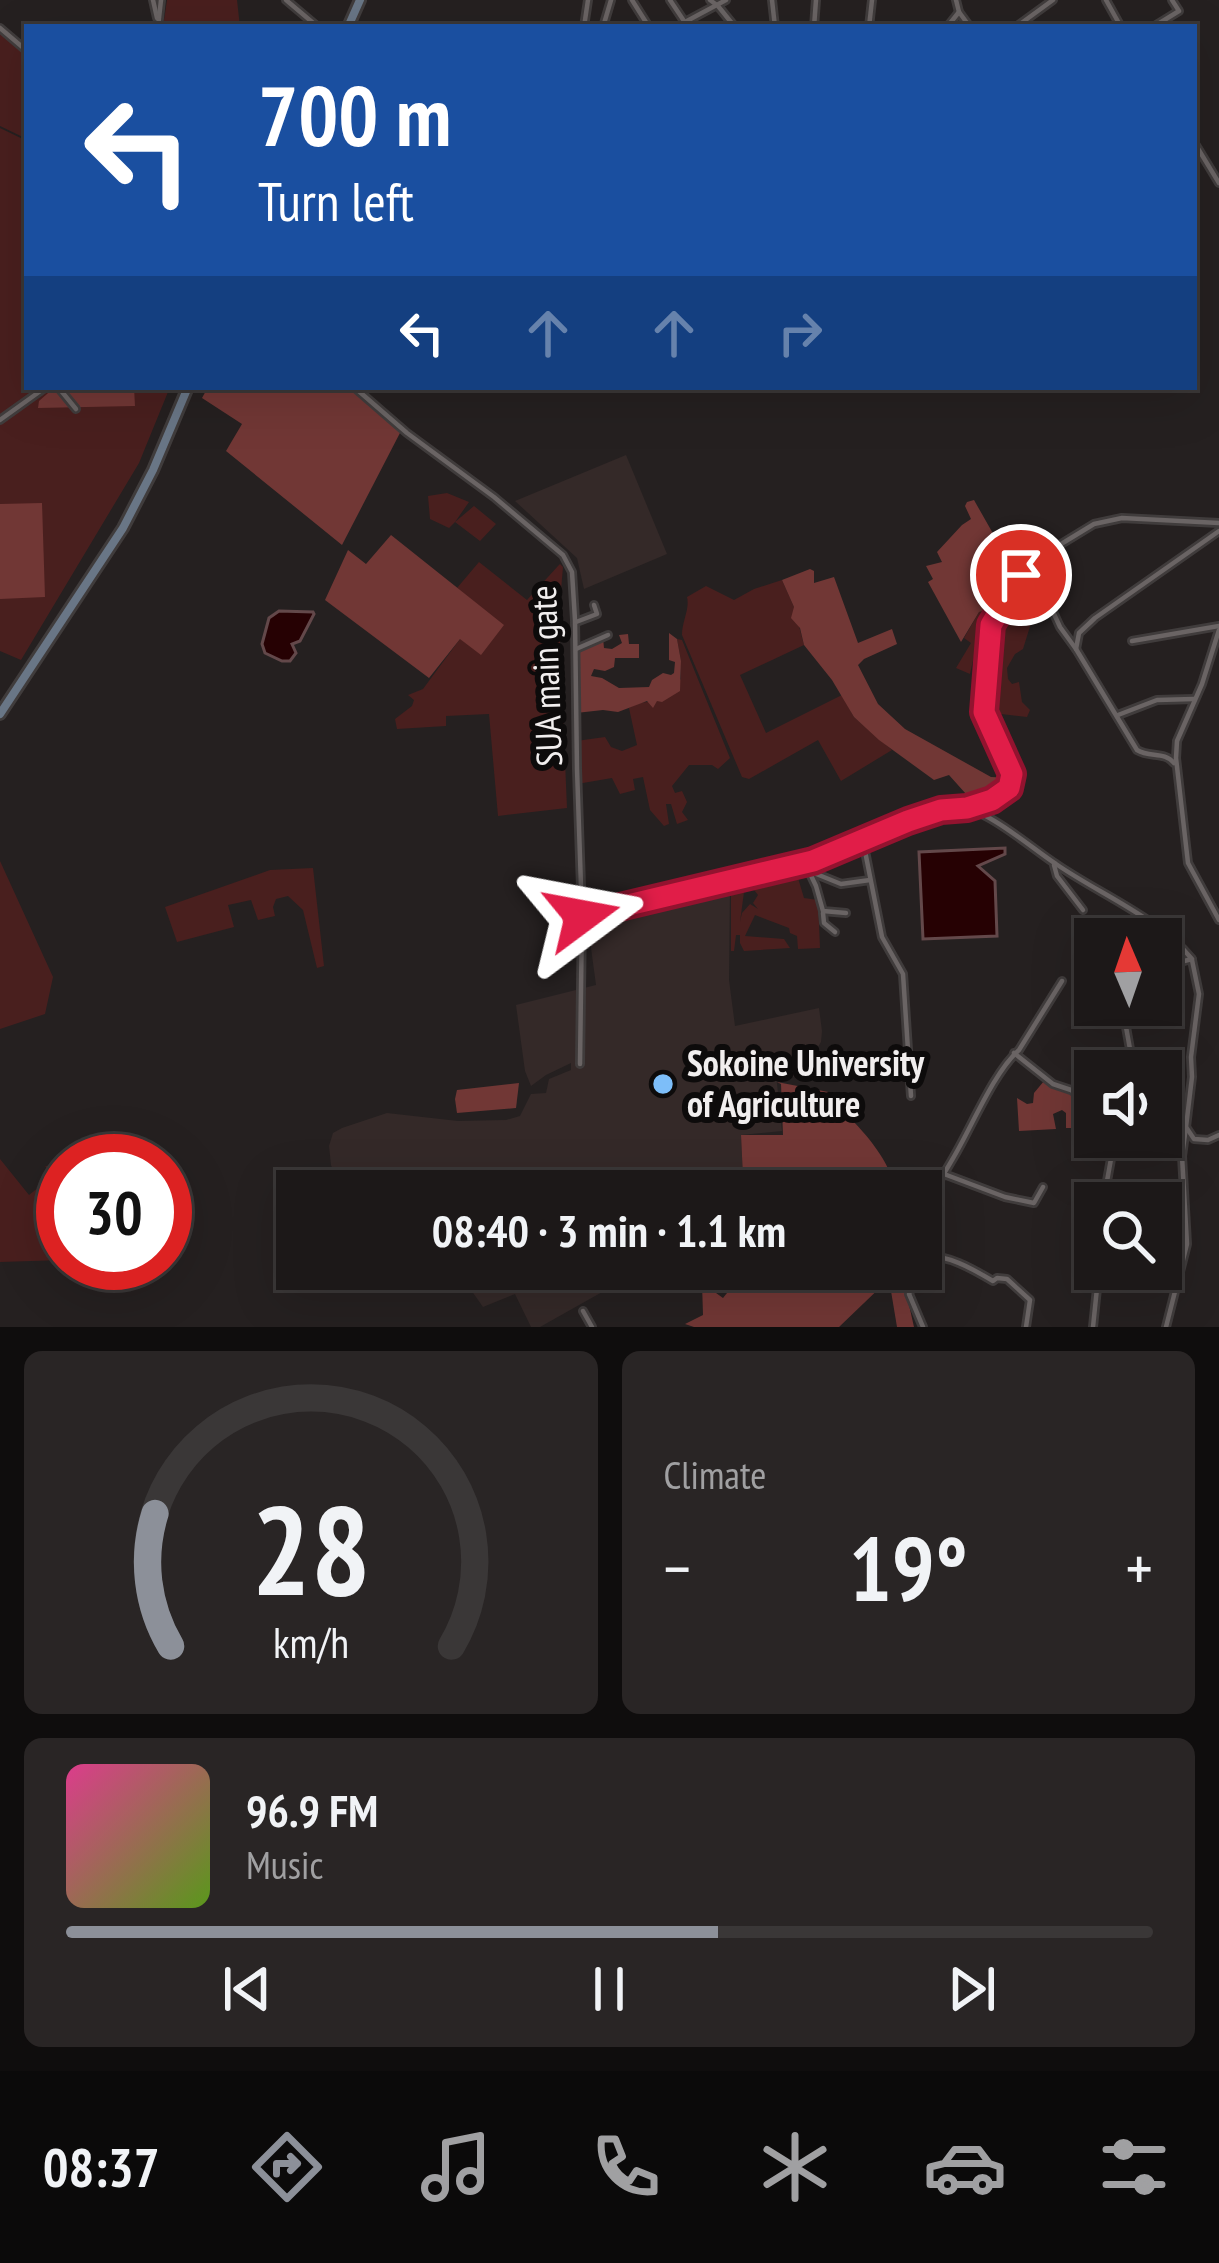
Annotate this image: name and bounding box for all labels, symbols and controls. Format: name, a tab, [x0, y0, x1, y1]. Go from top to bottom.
text: 700 m	[258, 60, 451, 169]
icon: left	[60, 72, 216, 228]
text: Turn left	[258, 166, 414, 236]
icon: left	[389, 300, 455, 366]
icon: ahead	[515, 300, 581, 366]
icon: ahead	[641, 300, 707, 366]
icon: right	[767, 300, 833, 366]
pin	[970, 524, 1072, 626]
icon: arrive	[988, 542, 1054, 608]
street label: SUA main gate	[519, 585, 572, 767]
position arrow	[519, 853, 645, 979]
north arrow	[1074, 918, 1182, 1026]
map controls	[1074, 918, 1182, 1290]
place label: Sokoine University of Agriculture	[687, 1039, 925, 1127]
button: sound	[1074, 1050, 1182, 1158]
marker: Sokoine University of Agriculture	[650, 1071, 676, 1097]
speed limit sign: 30	[36, 1134, 192, 1290]
button: search	[1074, 1182, 1182, 1290]
text: 08:40 · 3 min · 1.1 km	[432, 1201, 786, 1259]
text: Climate	[664, 1449, 766, 1500]
text: 28	[251, 1468, 370, 1629]
text: 19°	[849, 1509, 968, 1626]
text: −	[664, 1525, 691, 1610]
text: +	[1126, 1525, 1153, 1610]
text: km/h	[273, 1613, 349, 1669]
text: 96.9 FM	[246, 1781, 378, 1839]
text: Music	[246, 1839, 323, 1890]
icon: previous	[214, 1956, 280, 2022]
icon: pause	[576, 1956, 642, 2022]
icon: next	[939, 1956, 1005, 2022]
icon: directions	[245, 2125, 329, 2209]
icon: music	[414, 2125, 498, 2209]
icon: phone	[584, 2125, 668, 2209]
icon: climate	[753, 2125, 837, 2209]
icon: car	[923, 2125, 1007, 2209]
icon: filters	[1092, 2125, 1176, 2209]
text: 08:37	[43, 2132, 160, 2202]

